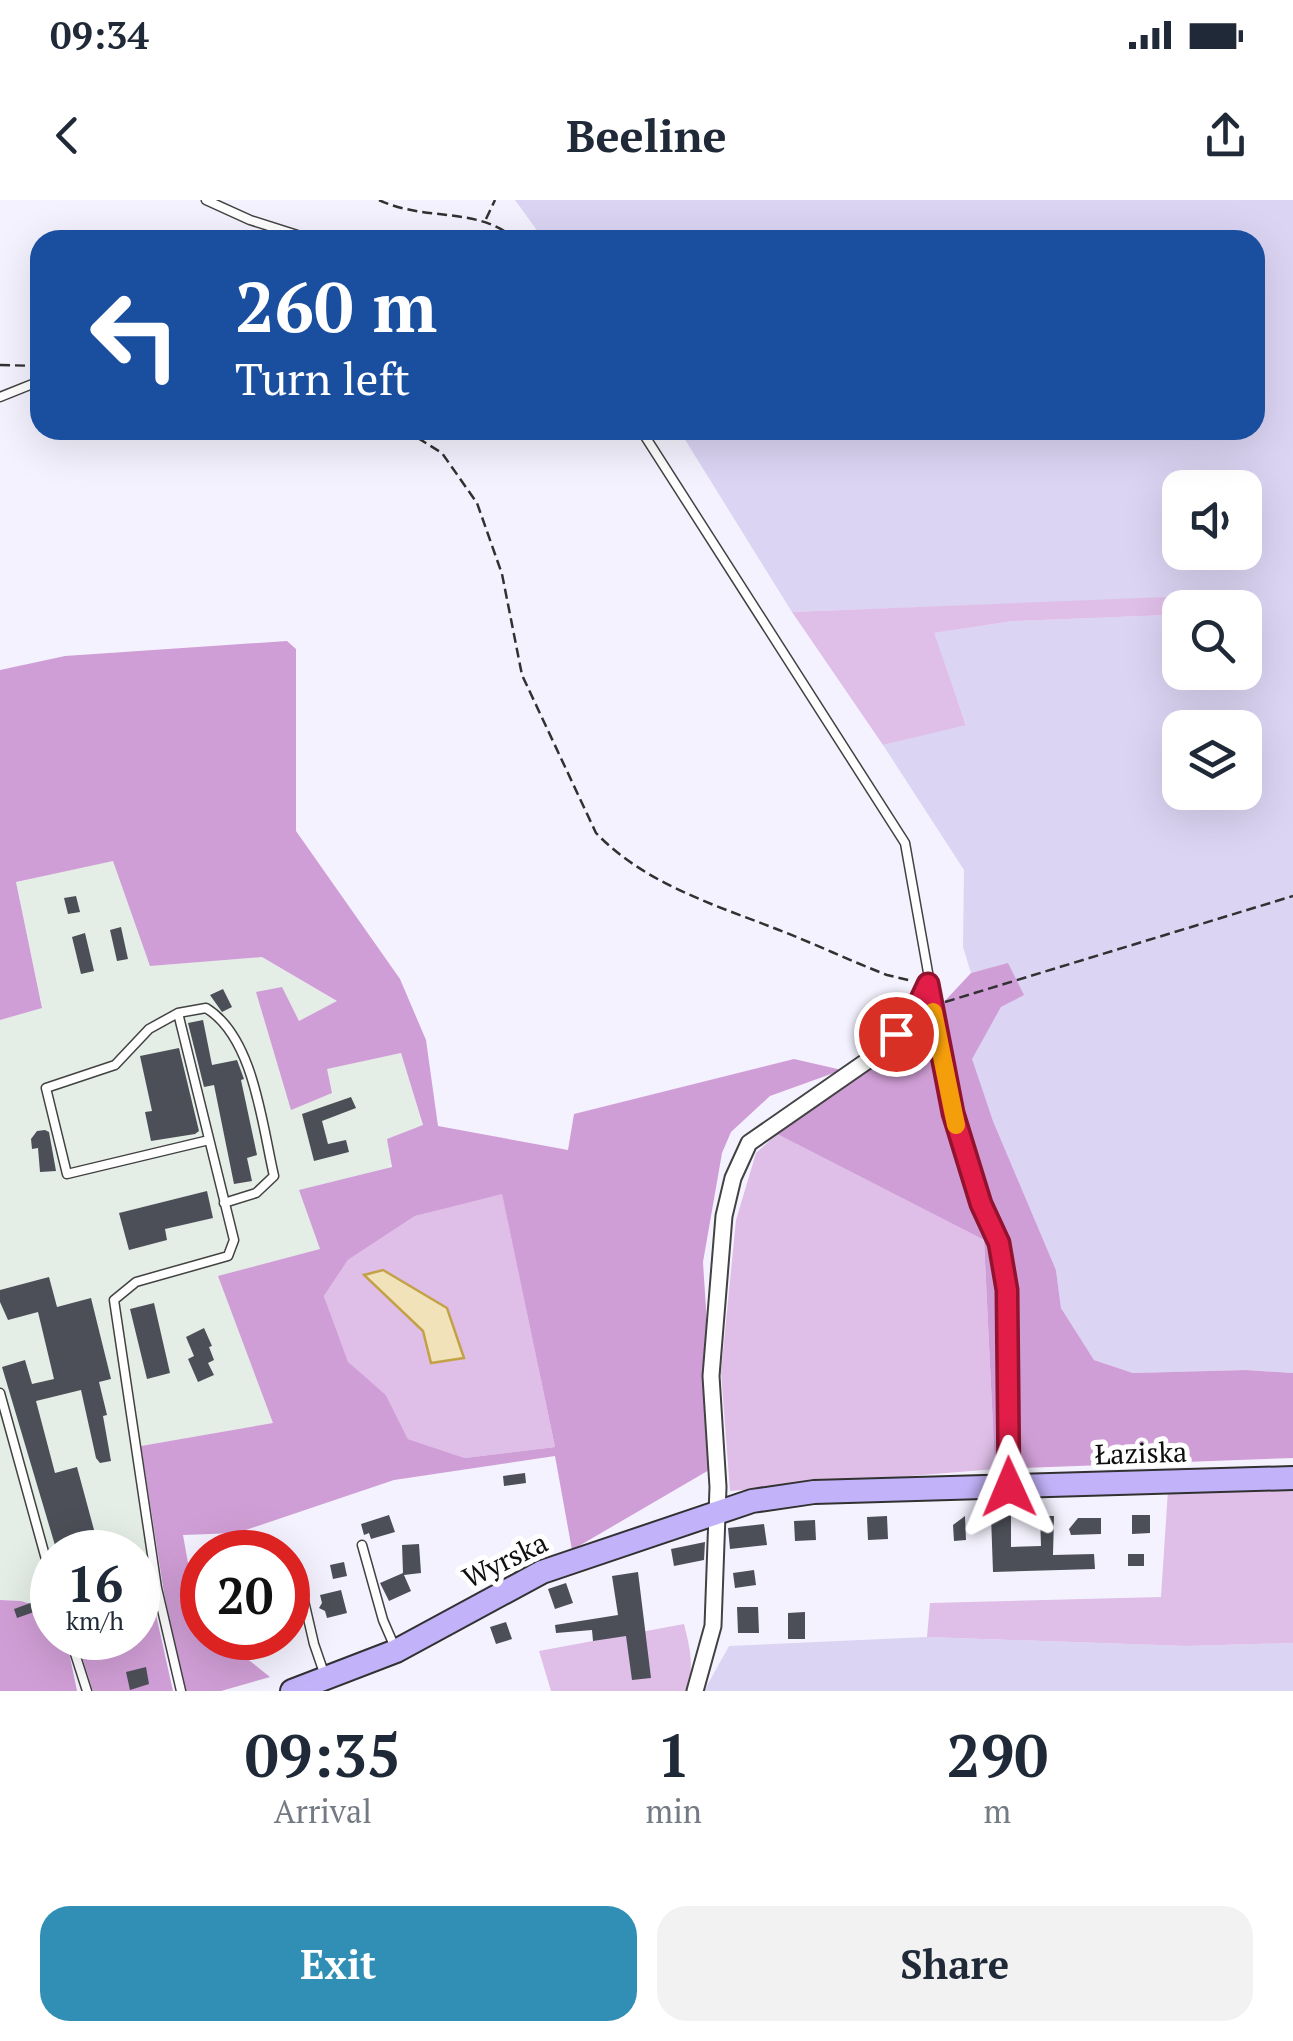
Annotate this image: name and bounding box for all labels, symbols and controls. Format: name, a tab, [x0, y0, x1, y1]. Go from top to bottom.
text: 09:34	[50, 10, 149, 60]
text: Beeline	[566, 105, 727, 165]
icon: back	[40, 108, 95, 163]
icon: share	[1198, 108, 1253, 163]
text: 260 m	[235, 259, 437, 352]
icon: left	[70, 270, 200, 400]
text: Turn left	[235, 348, 410, 408]
map controls	[1162, 470, 1262, 810]
button: sound	[1162, 470, 1262, 570]
button: search	[1162, 590, 1262, 690]
button: layers	[1162, 710, 1262, 810]
pin	[854, 992, 939, 1077]
icon: arrive	[869, 1007, 924, 1062]
street label: Łaziska	[1094, 1432, 1188, 1473]
position arrow	[957, 1435, 1061, 1539]
street label: Wyrska	[456, 1523, 553, 1596]
speed limit sign: 20	[180, 1530, 310, 1660]
text: 16	[67, 1550, 123, 1616]
text: km/h	[66, 1604, 124, 1637]
text: 09:35	[245, 1715, 401, 1794]
text: 1	[657, 1715, 691, 1794]
text: 290	[947, 1715, 1048, 1794]
text: Arrival	[274, 1790, 372, 1832]
text: min	[646, 1790, 702, 1832]
text: m	[984, 1790, 1011, 1832]
button: Exit	[40, 1906, 637, 2021]
button: Share	[657, 1906, 1253, 2021]

